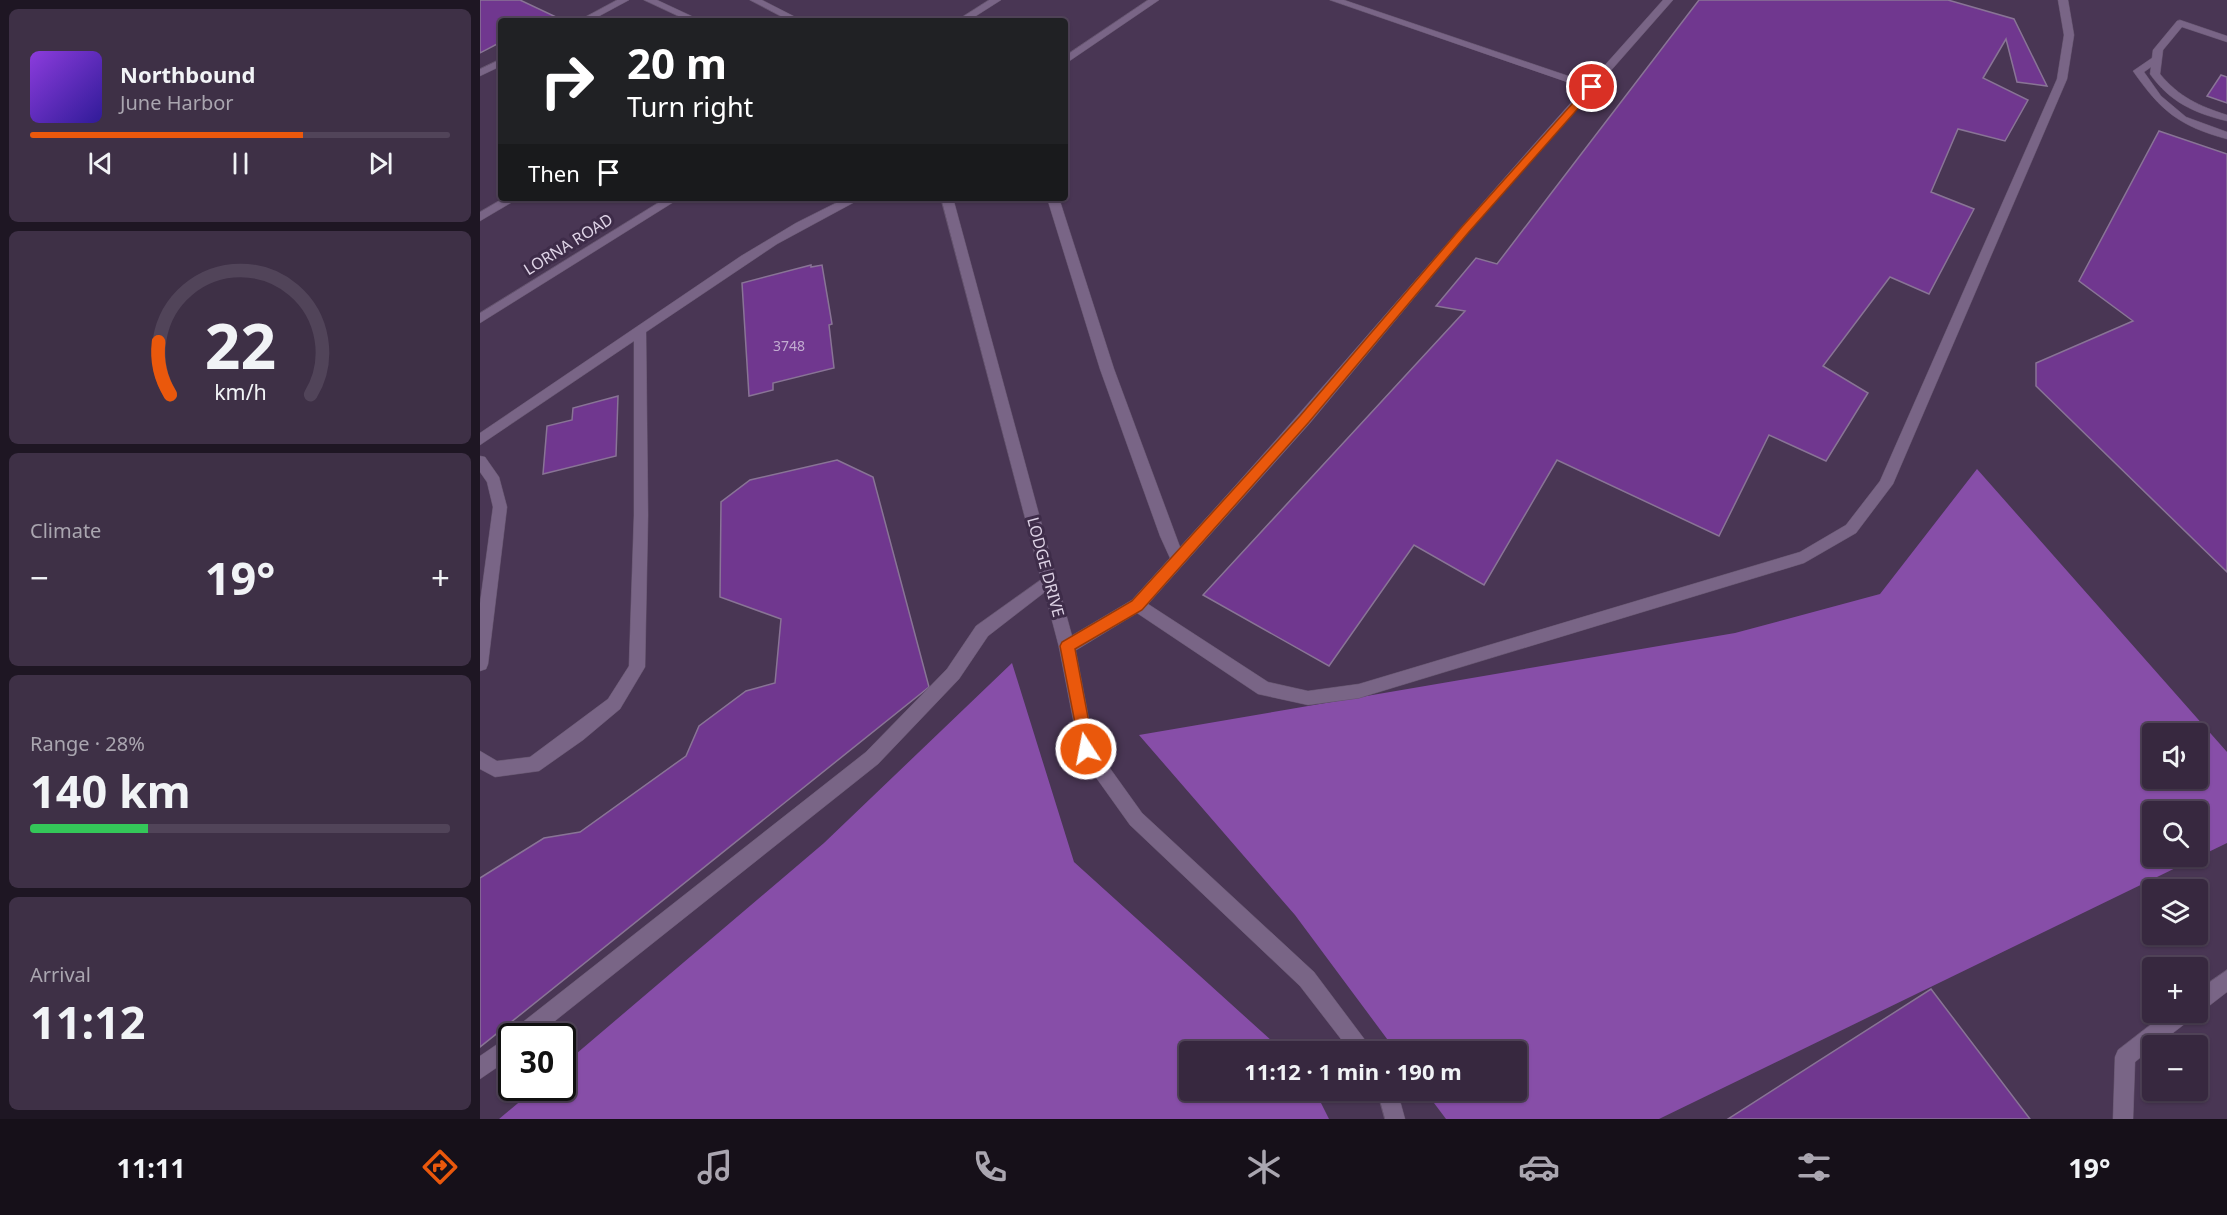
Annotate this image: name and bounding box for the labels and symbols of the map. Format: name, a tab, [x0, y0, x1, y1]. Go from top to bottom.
pin	[1566, 61, 1617, 112]
street label: LORNA ROAD	[519, 208, 617, 280]
house number: 3748	[773, 336, 805, 355]
street label: LODGE DRIVE	[1022, 515, 1070, 619]
position arrow	[1054, 717, 1118, 781]
speed limit sign: 30	[498, 1023, 576, 1101]

